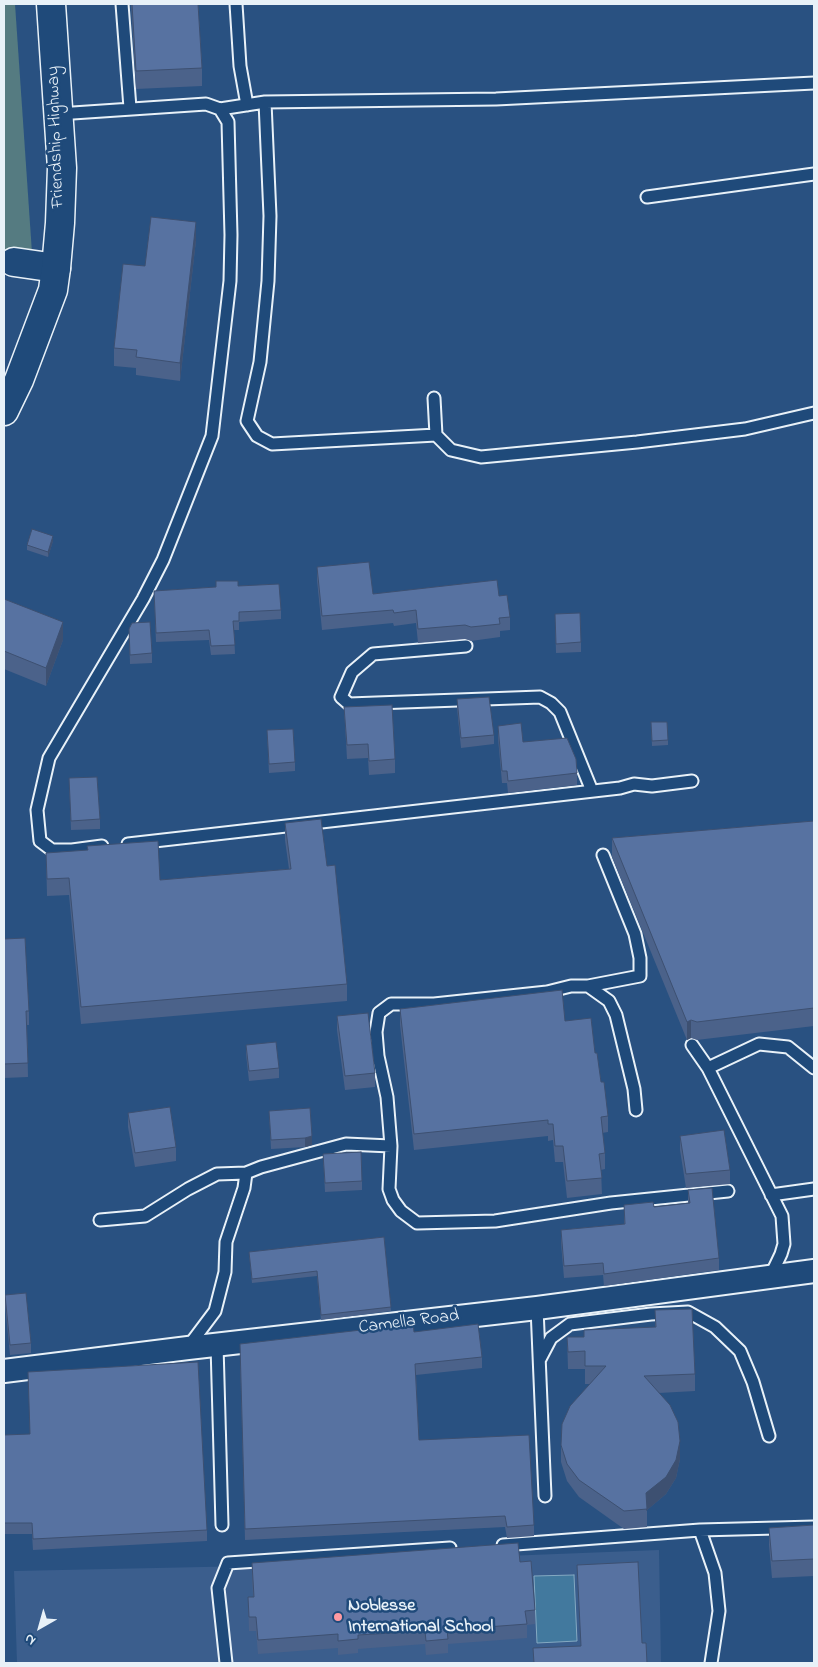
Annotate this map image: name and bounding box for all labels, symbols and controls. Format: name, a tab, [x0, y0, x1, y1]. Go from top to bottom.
street label: Friendship Highway	[44, 65, 70, 209]
street label: Camella Road	[358, 1306, 460, 1340]
place label: Noblesse International School	[348, 1596, 493, 1638]
north arrow	[15, 1602, 65, 1652]
marker: Noblesse International School	[332, 1611, 344, 1623]
text: N	[20, 1628, 41, 1650]

